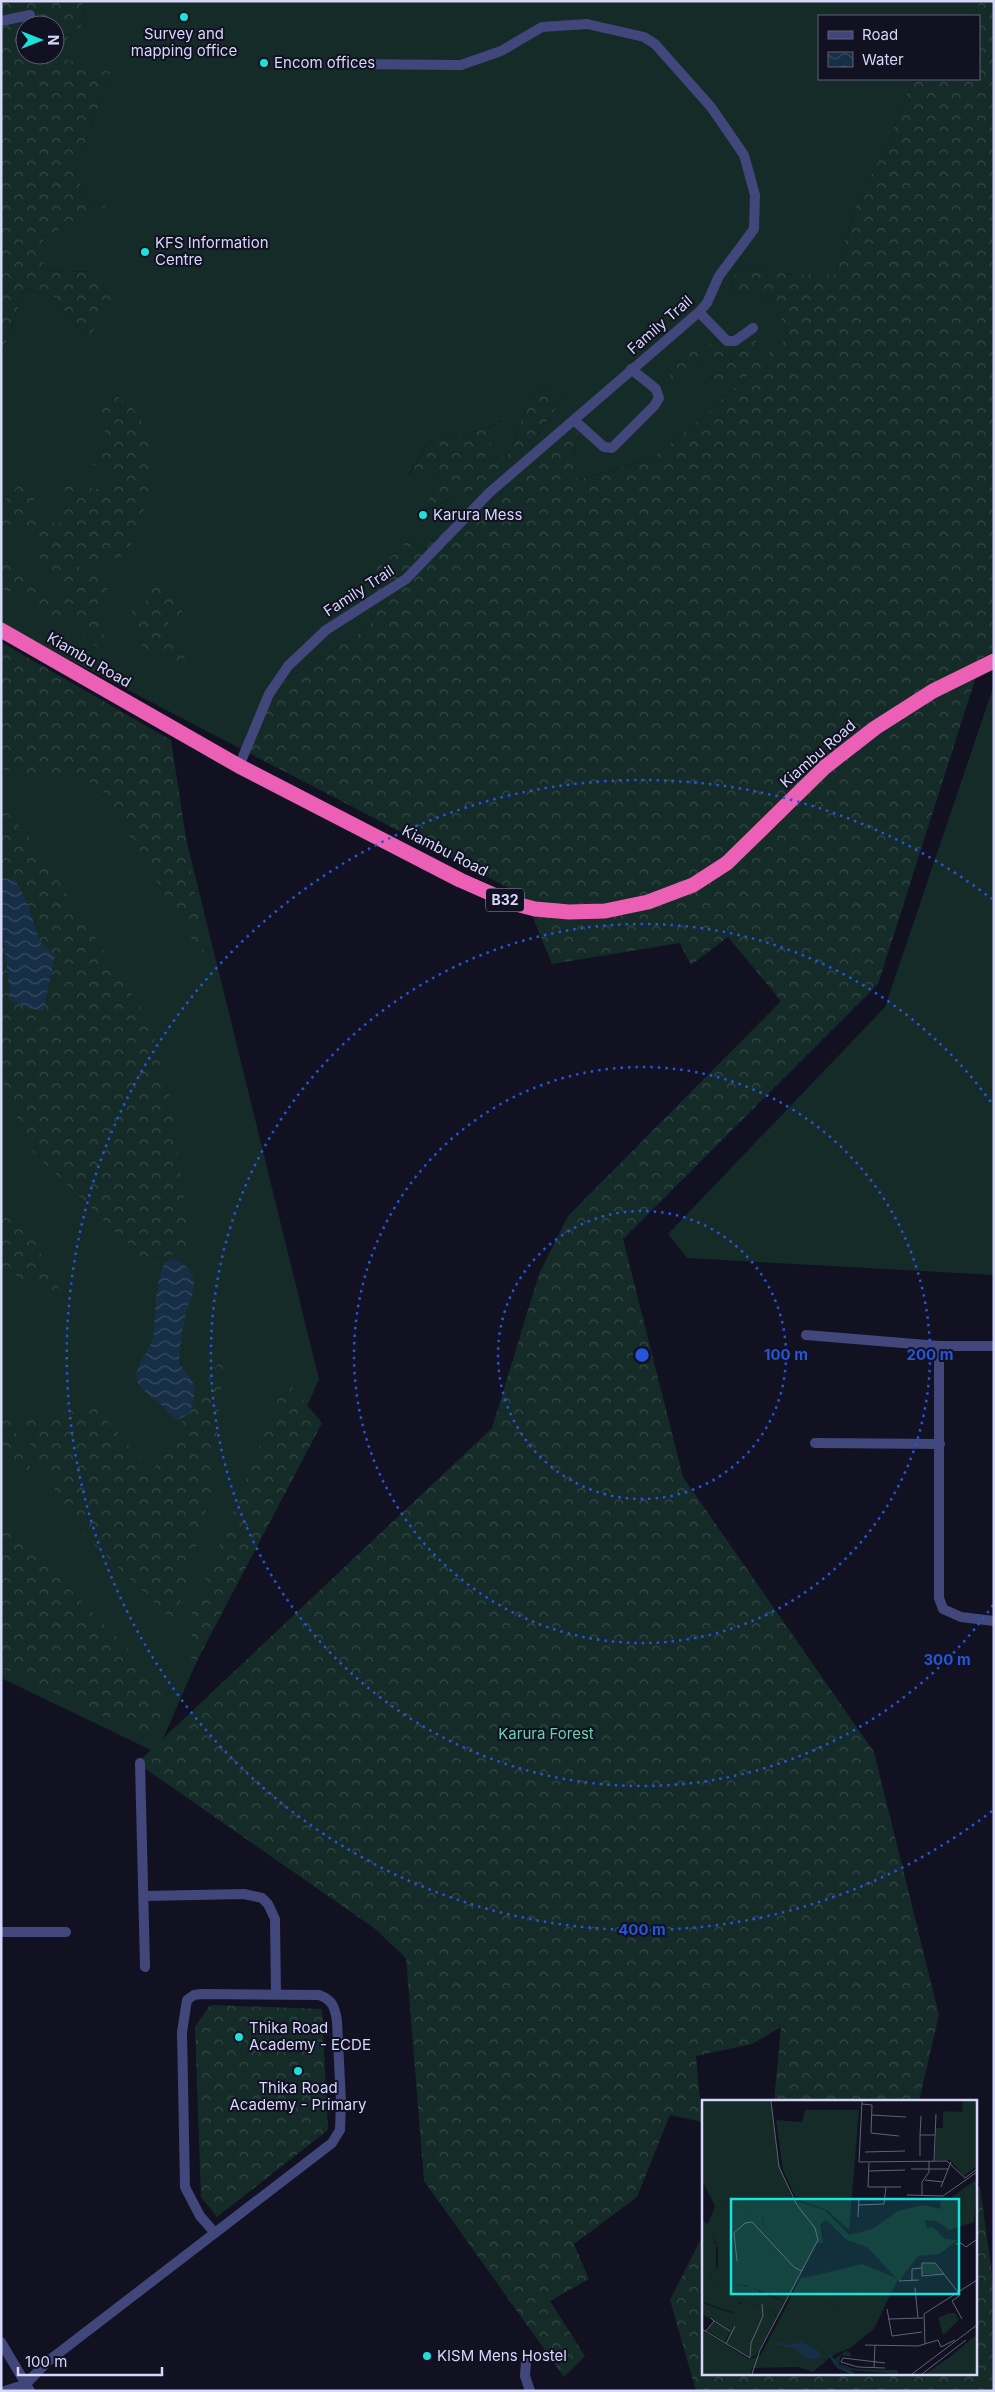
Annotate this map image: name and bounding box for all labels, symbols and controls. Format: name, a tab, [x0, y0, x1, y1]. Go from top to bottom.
marker: Survey and mapping office	[178, 11, 190, 23]
north arrow	[15, 15, 65, 65]
legend	[818, 15, 980, 80]
place label: Survey and mapping office	[131, 24, 237, 60]
text: Road	[862, 25, 898, 44]
text: N	[45, 35, 62, 45]
text: Water	[862, 50, 904, 69]
place label: Encom offices	[274, 53, 375, 72]
marker: Encom offices	[258, 57, 270, 69]
place label: KFS Information Centre	[155, 233, 269, 269]
marker: KFS Information Centre	[139, 246, 151, 258]
street label: Family Trail	[623, 291, 696, 358]
place label: Karura Mess	[433, 505, 523, 524]
marker: Karura Mess	[417, 509, 429, 521]
street label: Family Trail	[320, 561, 398, 620]
street label: Kiambu Road	[44, 628, 135, 691]
street label: Kiambu Road	[776, 716, 859, 792]
street label: Kiambu Road	[399, 821, 491, 880]
road number: B32	[486, 888, 524, 912]
text: 100 m	[764, 1345, 808, 1364]
text: 200 m	[907, 1345, 953, 1364]
centre of rings	[633, 1346, 651, 1364]
text: 300 m	[923, 1650, 971, 1669]
park label: Karura Forest	[498, 1724, 594, 1743]
text: 400 m	[618, 1920, 666, 1939]
place label: Thika Road Academy - ECDE	[249, 2018, 371, 2054]
marker: Thika Road Academy - ECDE	[233, 2031, 245, 2043]
marker: Thika Road Academy - Primary	[292, 2065, 304, 2077]
place label: Thika Road Academy - Primary	[229, 2078, 367, 2114]
inset map	[702, 2100, 978, 2374]
scale bar	[18, 2344, 161, 2376]
place label: KISM Mens Hostel	[437, 2346, 567, 2365]
marker: KISM Mens Hostel	[421, 2350, 433, 2362]
text: 100 m	[25, 2352, 67, 2371]

